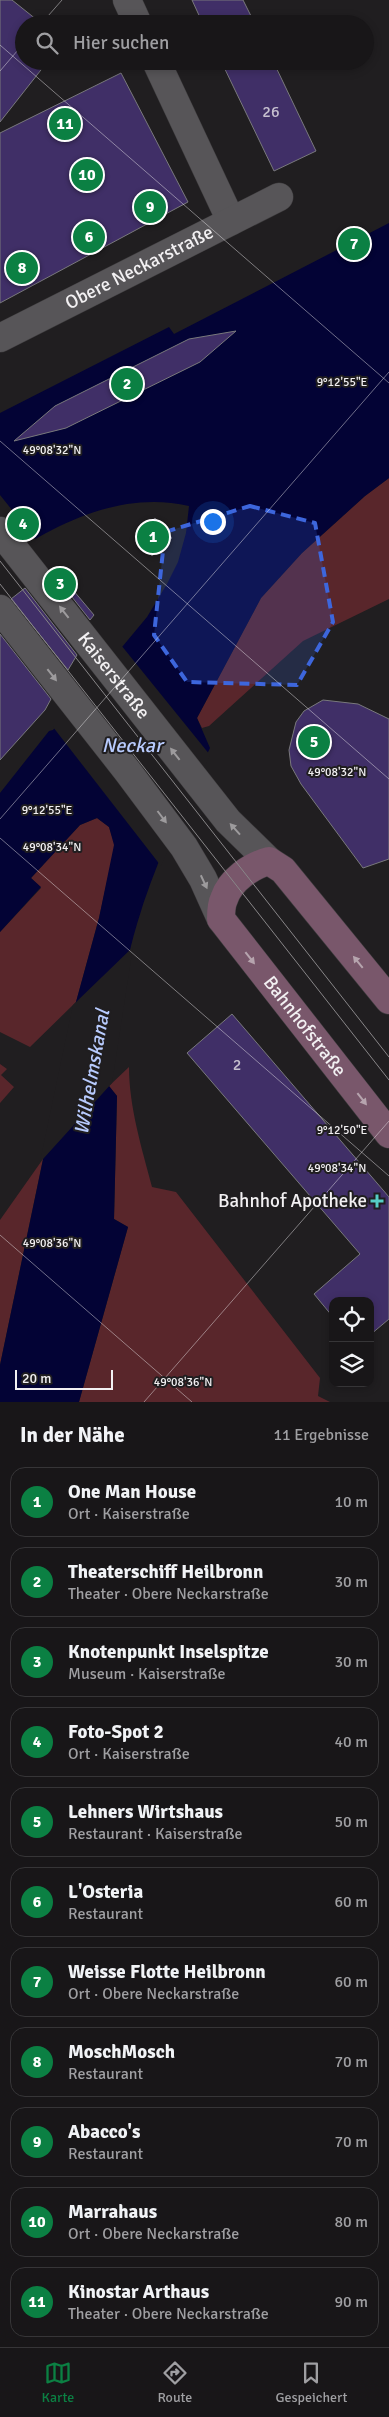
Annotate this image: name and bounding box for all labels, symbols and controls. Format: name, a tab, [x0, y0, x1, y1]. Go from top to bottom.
search box	[15, 15, 374, 70]
icon: search	[33, 29, 61, 57]
text: Hier suchen	[73, 31, 169, 55]
house number: 26	[262, 102, 280, 122]
pin: 11	[49, 105, 81, 143]
pin: 10	[71, 156, 103, 194]
pin: 9	[134, 188, 166, 226]
pin: 6	[73, 218, 105, 256]
street label: Obere Neckarstraße	[61, 220, 217, 315]
pin: 7	[338, 225, 370, 263]
pin: 8	[6, 249, 38, 287]
pin: 2	[111, 365, 143, 403]
text: 9°12'55"E	[317, 375, 368, 390]
text: 49°08'32"N	[23, 443, 81, 458]
pin: 4	[7, 505, 39, 543]
your location	[200, 509, 226, 535]
pin: 1	[137, 518, 169, 556]
pin: 3	[44, 565, 76, 603]
one-way arrow	[58, 606, 69, 619]
street label: Kaiserstraße	[72, 627, 155, 724]
one-way arrow	[46, 668, 57, 681]
pin: 5	[298, 723, 330, 761]
water label: Neckar	[102, 733, 165, 758]
one-way arrow	[169, 748, 180, 761]
text: 49°08'32"N	[308, 765, 366, 780]
text: 9°12'55"E	[22, 803, 73, 818]
one-way arrow	[157, 810, 167, 824]
one-way arrow	[229, 823, 241, 835]
text: 49°08'34"N	[23, 840, 81, 855]
one-way arrow	[201, 875, 209, 889]
one-way arrow	[245, 951, 256, 964]
one-way arrow	[353, 956, 364, 969]
street label: Bahnhofstraße	[258, 971, 352, 1081]
water label: Wilhelmskanal	[69, 1005, 116, 1137]
house number: 2	[233, 1055, 241, 1075]
one-way arrow	[356, 1092, 367, 1105]
text: 9°12'50"E	[317, 1123, 368, 1138]
text: 49°08'34"N	[308, 1161, 366, 1176]
place label: Bahnhof Apotheke	[218, 1189, 367, 1213]
marker: Bahnhof Apotheke	[371, 1195, 383, 1207]
text: 49°08'36"N	[23, 1236, 81, 1251]
map controls	[329, 1297, 374, 1387]
button: locate	[329, 1297, 374, 1342]
button: layers	[329, 1342, 374, 1387]
scale bar	[15, 1367, 112, 1390]
text: 20 m	[22, 1370, 51, 1387]
text: 49°08'36"N	[154, 1375, 212, 1390]
text: In der Nähe	[20, 1422, 125, 1448]
text: 11 Ergebnisse	[273, 1425, 369, 1445]
text: One Man House	[68, 1480, 196, 1504]
text: 1	[33, 1492, 41, 1512]
text: 10 m	[334, 1492, 368, 1512]
text: Ort · Kaiserstraße	[68, 1504, 190, 1524]
text: Theaterschiff Heilbronn	[68, 1560, 263, 1584]
text: 2	[33, 1572, 41, 1592]
text: 30 m	[334, 1572, 368, 1592]
text: Theater · Obere Neckarstraße	[68, 1584, 269, 1604]
text: Knotenpunkt Inselspitze	[68, 1640, 269, 1664]
text: 3	[33, 1652, 41, 1672]
text: 30 m	[334, 1652, 368, 1672]
text: Museum · Kaiserstraße	[68, 1664, 226, 1684]
text: Foto-Spot 2	[68, 1720, 164, 1744]
text: 4	[33, 1732, 41, 1752]
text: 40 m	[334, 1732, 368, 1752]
text: Ort · Kaiserstraße	[68, 1744, 190, 1764]
text: Lehners Wirtshaus	[68, 1800, 223, 1824]
text: 5	[33, 1812, 41, 1832]
text: 50 m	[334, 1812, 368, 1832]
text: Restaurant · Kaiserstraße	[68, 1824, 242, 1844]
text: L'Osteria	[68, 1880, 143, 1904]
text: 6	[33, 1892, 41, 1912]
text: 60 m	[334, 1892, 368, 1912]
text: Restaurant	[68, 1904, 143, 1924]
text: Weisse Flotte Heilbronn	[68, 1960, 266, 1984]
text: 7	[33, 1972, 41, 1992]
text: 60 m	[334, 1972, 368, 1992]
text: Ort · Obere Neckarstraße	[68, 1984, 239, 2004]
text: MoschMosch	[68, 2040, 175, 2064]
text: 8	[33, 2052, 41, 2072]
text: 70 m	[334, 2052, 368, 2072]
text: Restaurant	[68, 2064, 143, 2084]
text: Abacco's	[68, 2120, 140, 2144]
text: 9	[33, 2132, 41, 2152]
text: 70 m	[334, 2132, 368, 2152]
text: Restaurant	[68, 2144, 143, 2164]
text: Marrahaus	[68, 2200, 157, 2224]
text: 10	[28, 2212, 46, 2232]
text: 80 m	[334, 2212, 368, 2232]
text: Ort · Obere Neckarstraße	[68, 2224, 239, 2244]
text: Kinostar Arthaus	[68, 2280, 209, 2304]
text: 11	[28, 2292, 46, 2312]
text: 90 m	[334, 2292, 368, 2312]
text: Theater · Obere Neckarstraße	[68, 2304, 269, 2324]
tab: Karte	[42, 2359, 74, 2406]
tab: Route	[157, 2359, 192, 2406]
tab: Gespeichert	[275, 2359, 347, 2406]

